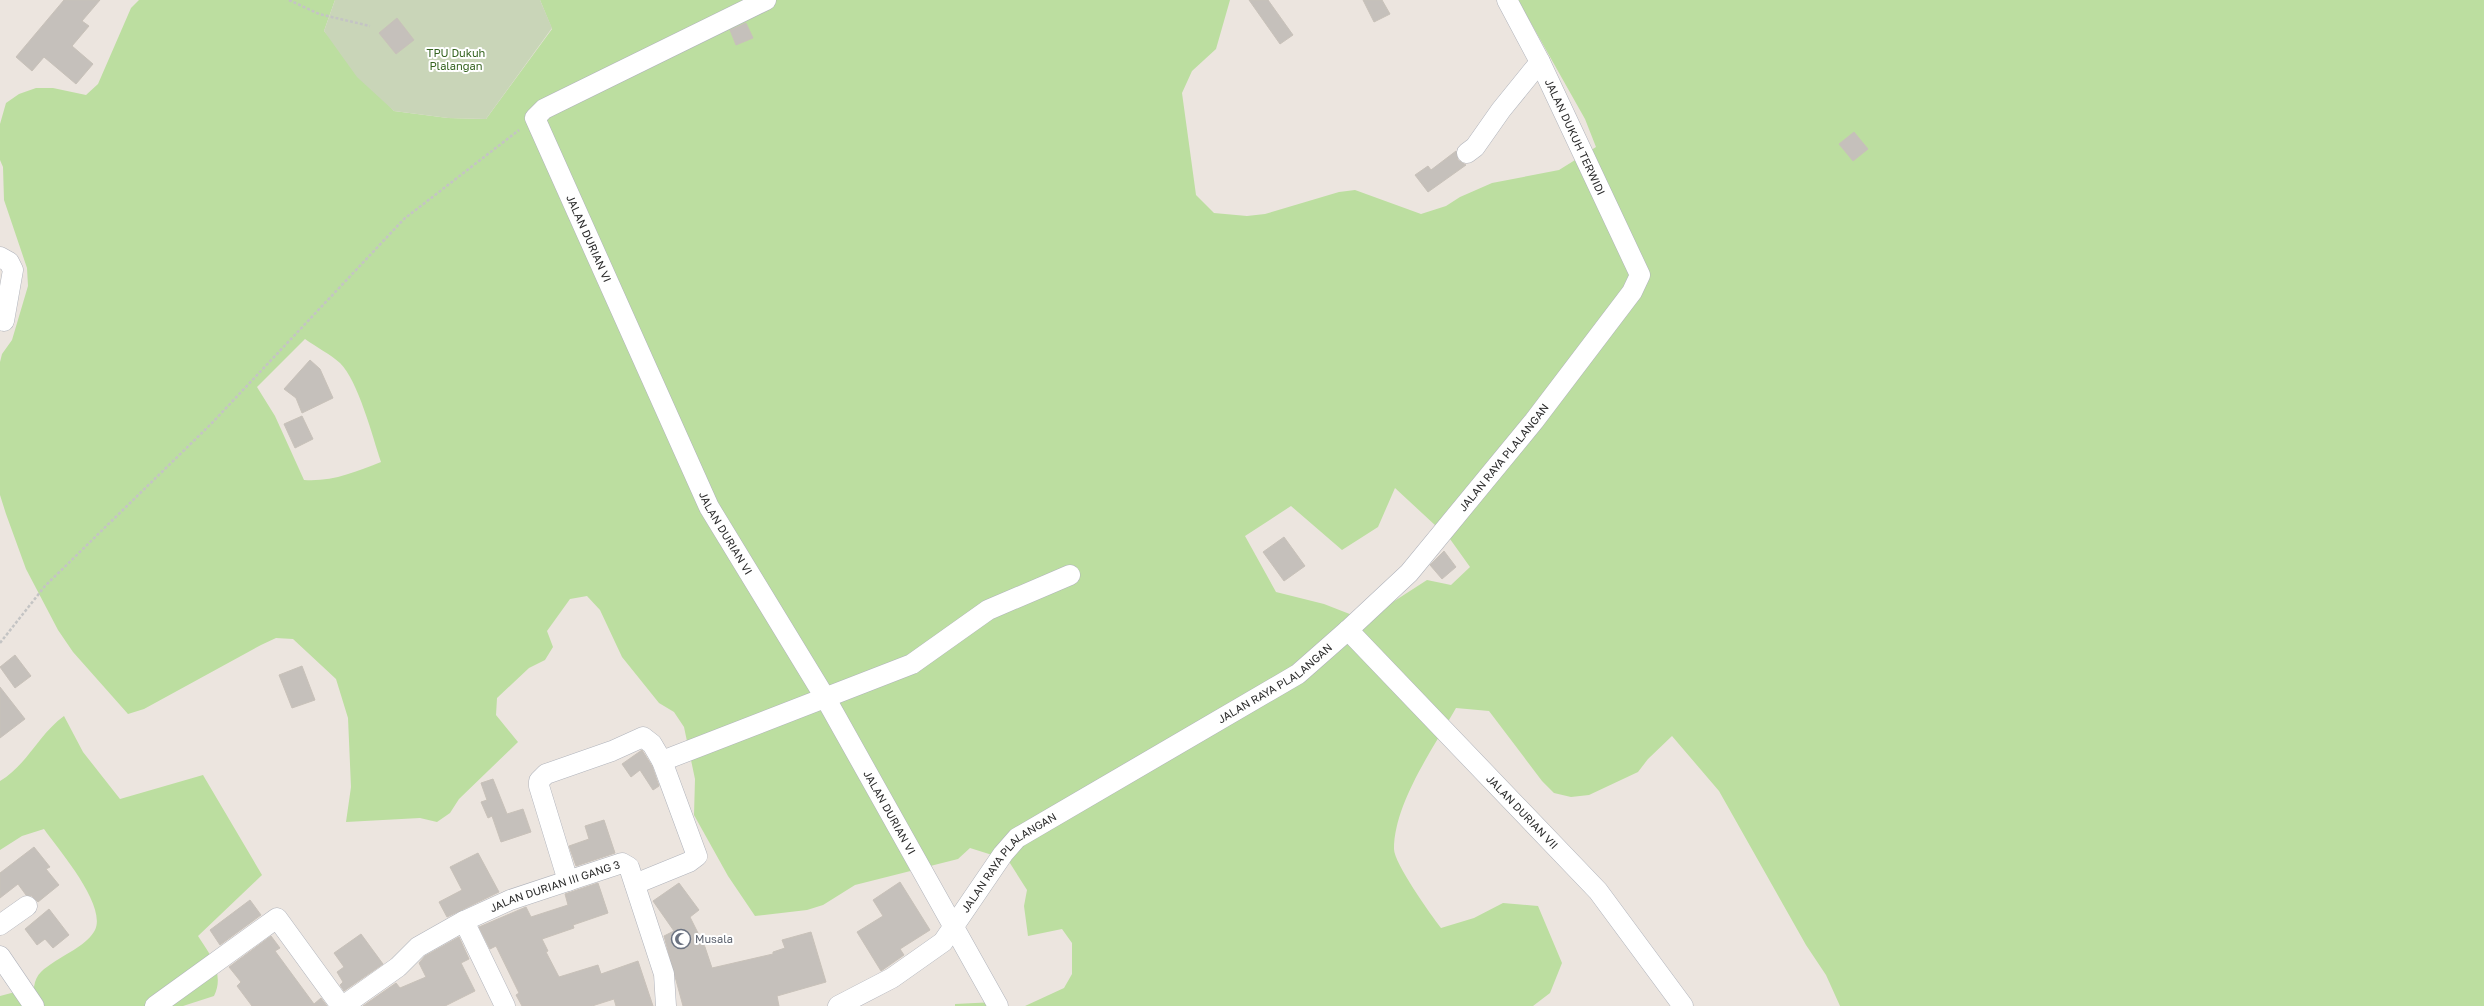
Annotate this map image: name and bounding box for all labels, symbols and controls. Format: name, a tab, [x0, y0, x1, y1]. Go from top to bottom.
park label: TPU Dukuh Plalangan	[427, 46, 485, 72]
street label: JALAN DUKUH TERWIDI	[1543, 77, 1608, 197]
street label: JALAN DURIAN VI	[564, 193, 615, 284]
street label: JALAN RAYA PLALANGAN	[1456, 401, 1551, 513]
street label: JALAN DURIAN VI	[697, 489, 756, 577]
street label: JALAN RAYA PLALANGAN	[1215, 640, 1334, 725]
street label: JALAN DURIAN VI	[861, 768, 919, 856]
street label: JALAN DURIAN VII	[1484, 772, 1561, 851]
street label: JALAN RAYA PLALANGAN	[958, 810, 1058, 915]
street label: JALAN DURIAN III GANG 3	[487, 857, 621, 914]
mosque icon: Musala	[670, 928, 692, 950]
place label: Musala	[695, 932, 733, 945]

